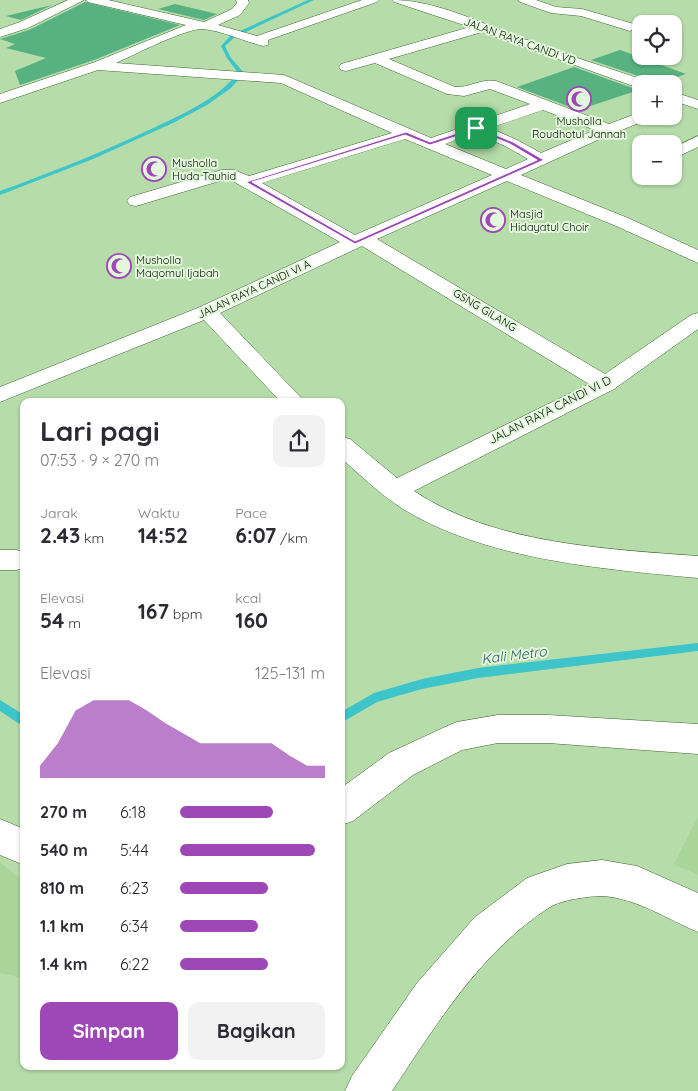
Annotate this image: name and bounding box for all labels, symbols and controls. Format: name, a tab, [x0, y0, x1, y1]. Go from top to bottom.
street label: JALAN RAYA CANDI VD	[462, 14, 578, 68]
map controls	[632, 15, 682, 185]
button: locate	[632, 15, 682, 65]
button: +	[632, 75, 682, 125]
mosque icon: Musholla Roudhotul Jannah	[566, 86, 592, 112]
pin	[455, 107, 497, 149]
icon: arrive	[462, 114, 490, 142]
place label: Musholla Roudhotul Jannah	[532, 114, 626, 141]
button: −	[632, 135, 682, 185]
mosque icon: Musholla Huda Tauhid	[141, 156, 167, 182]
place label: Musholla Huda Tauhid	[172, 156, 236, 183]
mosque icon: Masjid Hidayatul Choir	[480, 207, 506, 233]
place label: Masjid Hidayatul Choir	[510, 207, 589, 234]
mosque icon: Musholla Maqomul Ijabah	[106, 253, 132, 279]
place label: Musholla Maqomul Ijabah	[136, 253, 219, 280]
street label: JALAN RAYA CANDI VI A	[195, 257, 313, 321]
street label: GSNG GILANG	[451, 286, 519, 334]
street label: JALAN RAYA CANDI VI D	[486, 372, 614, 447]
text: Lari pagi	[40, 413, 160, 448]
button: share	[273, 415, 325, 467]
text: 07:53 · 9 × 270 m	[40, 450, 159, 470]
text: Jarak	[40, 504, 78, 522]
text: Waktu	[138, 504, 180, 522]
text: Pace	[235, 504, 267, 522]
text: 2.43	[40, 522, 80, 548]
text: 14:52	[138, 522, 188, 548]
text: 6:07	[235, 522, 276, 548]
text: km	[80, 529, 104, 547]
text: /km	[276, 529, 308, 547]
text: Elevasi	[40, 589, 84, 607]
text: kcal	[235, 589, 261, 607]
text: 167	[138, 598, 169, 624]
text: bpm	[169, 605, 203, 623]
text: 54	[40, 607, 64, 633]
text: 160	[235, 607, 268, 633]
text: m	[64, 614, 81, 632]
water label: Kali Metro	[480, 642, 548, 668]
text: Elevasi	[40, 663, 91, 683]
text: 125–131 m	[255, 663, 325, 683]
text: 270 m	[40, 802, 87, 822]
text: 6:18	[120, 802, 146, 822]
text: 540 m	[40, 840, 88, 860]
text: 5:44	[120, 840, 149, 860]
text: 810 m	[40, 878, 84, 898]
text: 6:23	[120, 878, 149, 898]
text: 1.1 km	[40, 916, 84, 936]
text: 6:34	[120, 916, 148, 936]
text: 1.4 km	[40, 954, 87, 974]
text: 6:22	[120, 954, 149, 974]
button: Simpan	[40, 1002, 178, 1060]
button: Bagikan	[188, 1002, 325, 1060]

